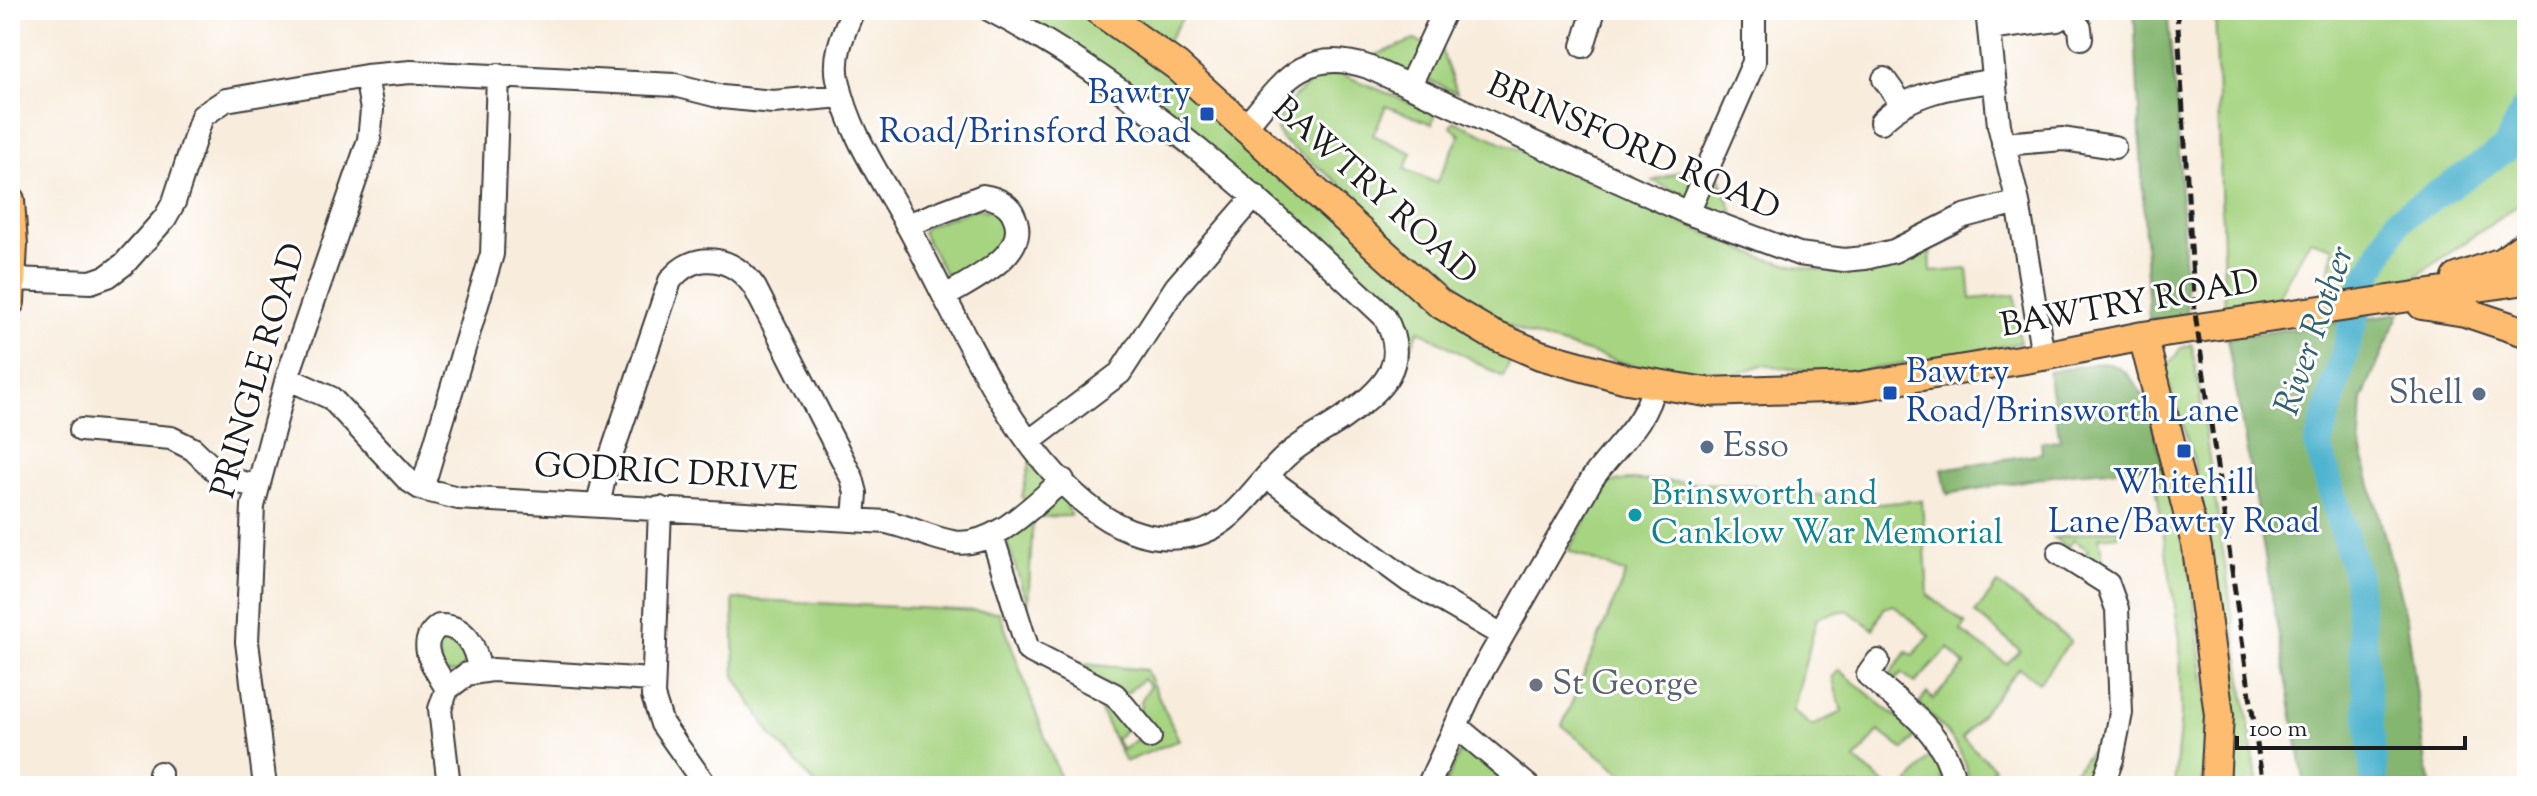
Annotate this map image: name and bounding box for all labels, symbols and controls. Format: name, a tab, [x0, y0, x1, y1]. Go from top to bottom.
street label: BRINSFORD ROAD	[1479, 61, 1787, 235]
place label: Bawtry Road/Brinsford Road	[879, 70, 1191, 158]
street label: BAWTRY ROAD	[1260, 86, 1488, 298]
marker: Bawtry Road/Brinsford Road	[1198, 105, 1216, 123]
street label: PRINGLE ROAD	[200, 238, 320, 504]
water label: River Rother	[2263, 239, 2369, 423]
street label: BAWTRY ROAD	[1997, 258, 2263, 352]
place label: Bawtry Road/Brinsworth Lane	[1906, 349, 2239, 437]
place label: Shell	[2388, 370, 2463, 419]
marker: Bawtry Road/Brinsworth Lane	[1881, 384, 1899, 402]
marker: Shell	[2470, 385, 2488, 403]
place label: Esso	[1723, 423, 1789, 472]
marker: Esso	[1698, 438, 1716, 456]
marker: Whitehill Lane/Bawtry Road	[2175, 442, 2193, 460]
street label: GODRIC DRIVE	[533, 443, 799, 505]
place label: Whitehill Lane/Bawtry Road	[2048, 460, 2320, 548]
place label: Brinsworth and Canklow War Memorial	[1651, 471, 2003, 559]
marker: Brinsworth and Canklow War Memorial	[1626, 506, 1644, 524]
place label: St George	[1552, 661, 1698, 710]
marker: St George	[1527, 676, 1545, 694]
scale bar	[2237, 700, 2465, 750]
text: 100 m	[2249, 713, 2307, 747]

